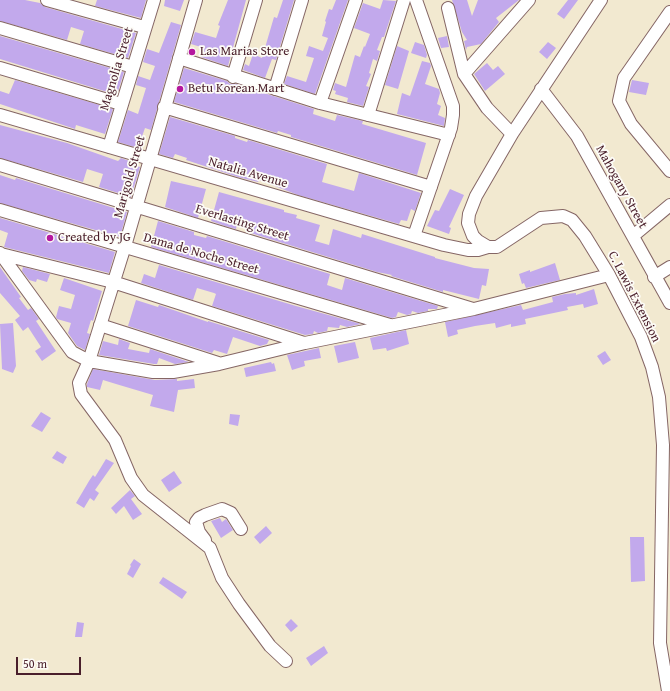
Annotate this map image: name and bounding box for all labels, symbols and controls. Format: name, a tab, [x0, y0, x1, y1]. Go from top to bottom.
street label: Magnolia Street	[97, 25, 137, 113]
place label: Las Marias Store	[200, 44, 289, 60]
marker: Las Marias Store	[187, 47, 197, 57]
place label: Betu Korean Mart	[188, 81, 285, 97]
marker: Betu Korean Mart	[175, 84, 185, 94]
street label: Marigold Street	[111, 134, 149, 220]
street label: Mahogany Street	[592, 143, 650, 231]
street label: Natalia Avenue	[207, 154, 289, 192]
street label: Everlasting Street	[193, 201, 291, 245]
place label: Created by JG	[58, 230, 131, 246]
street label: Dama de Noche Street	[141, 230, 261, 278]
marker: Created by JG	[45, 233, 55, 243]
street label: C. Lawis Extension	[604, 249, 664, 345]
scale bar	[18, 649, 83, 675]
text: 50 m	[23, 655, 47, 672]

